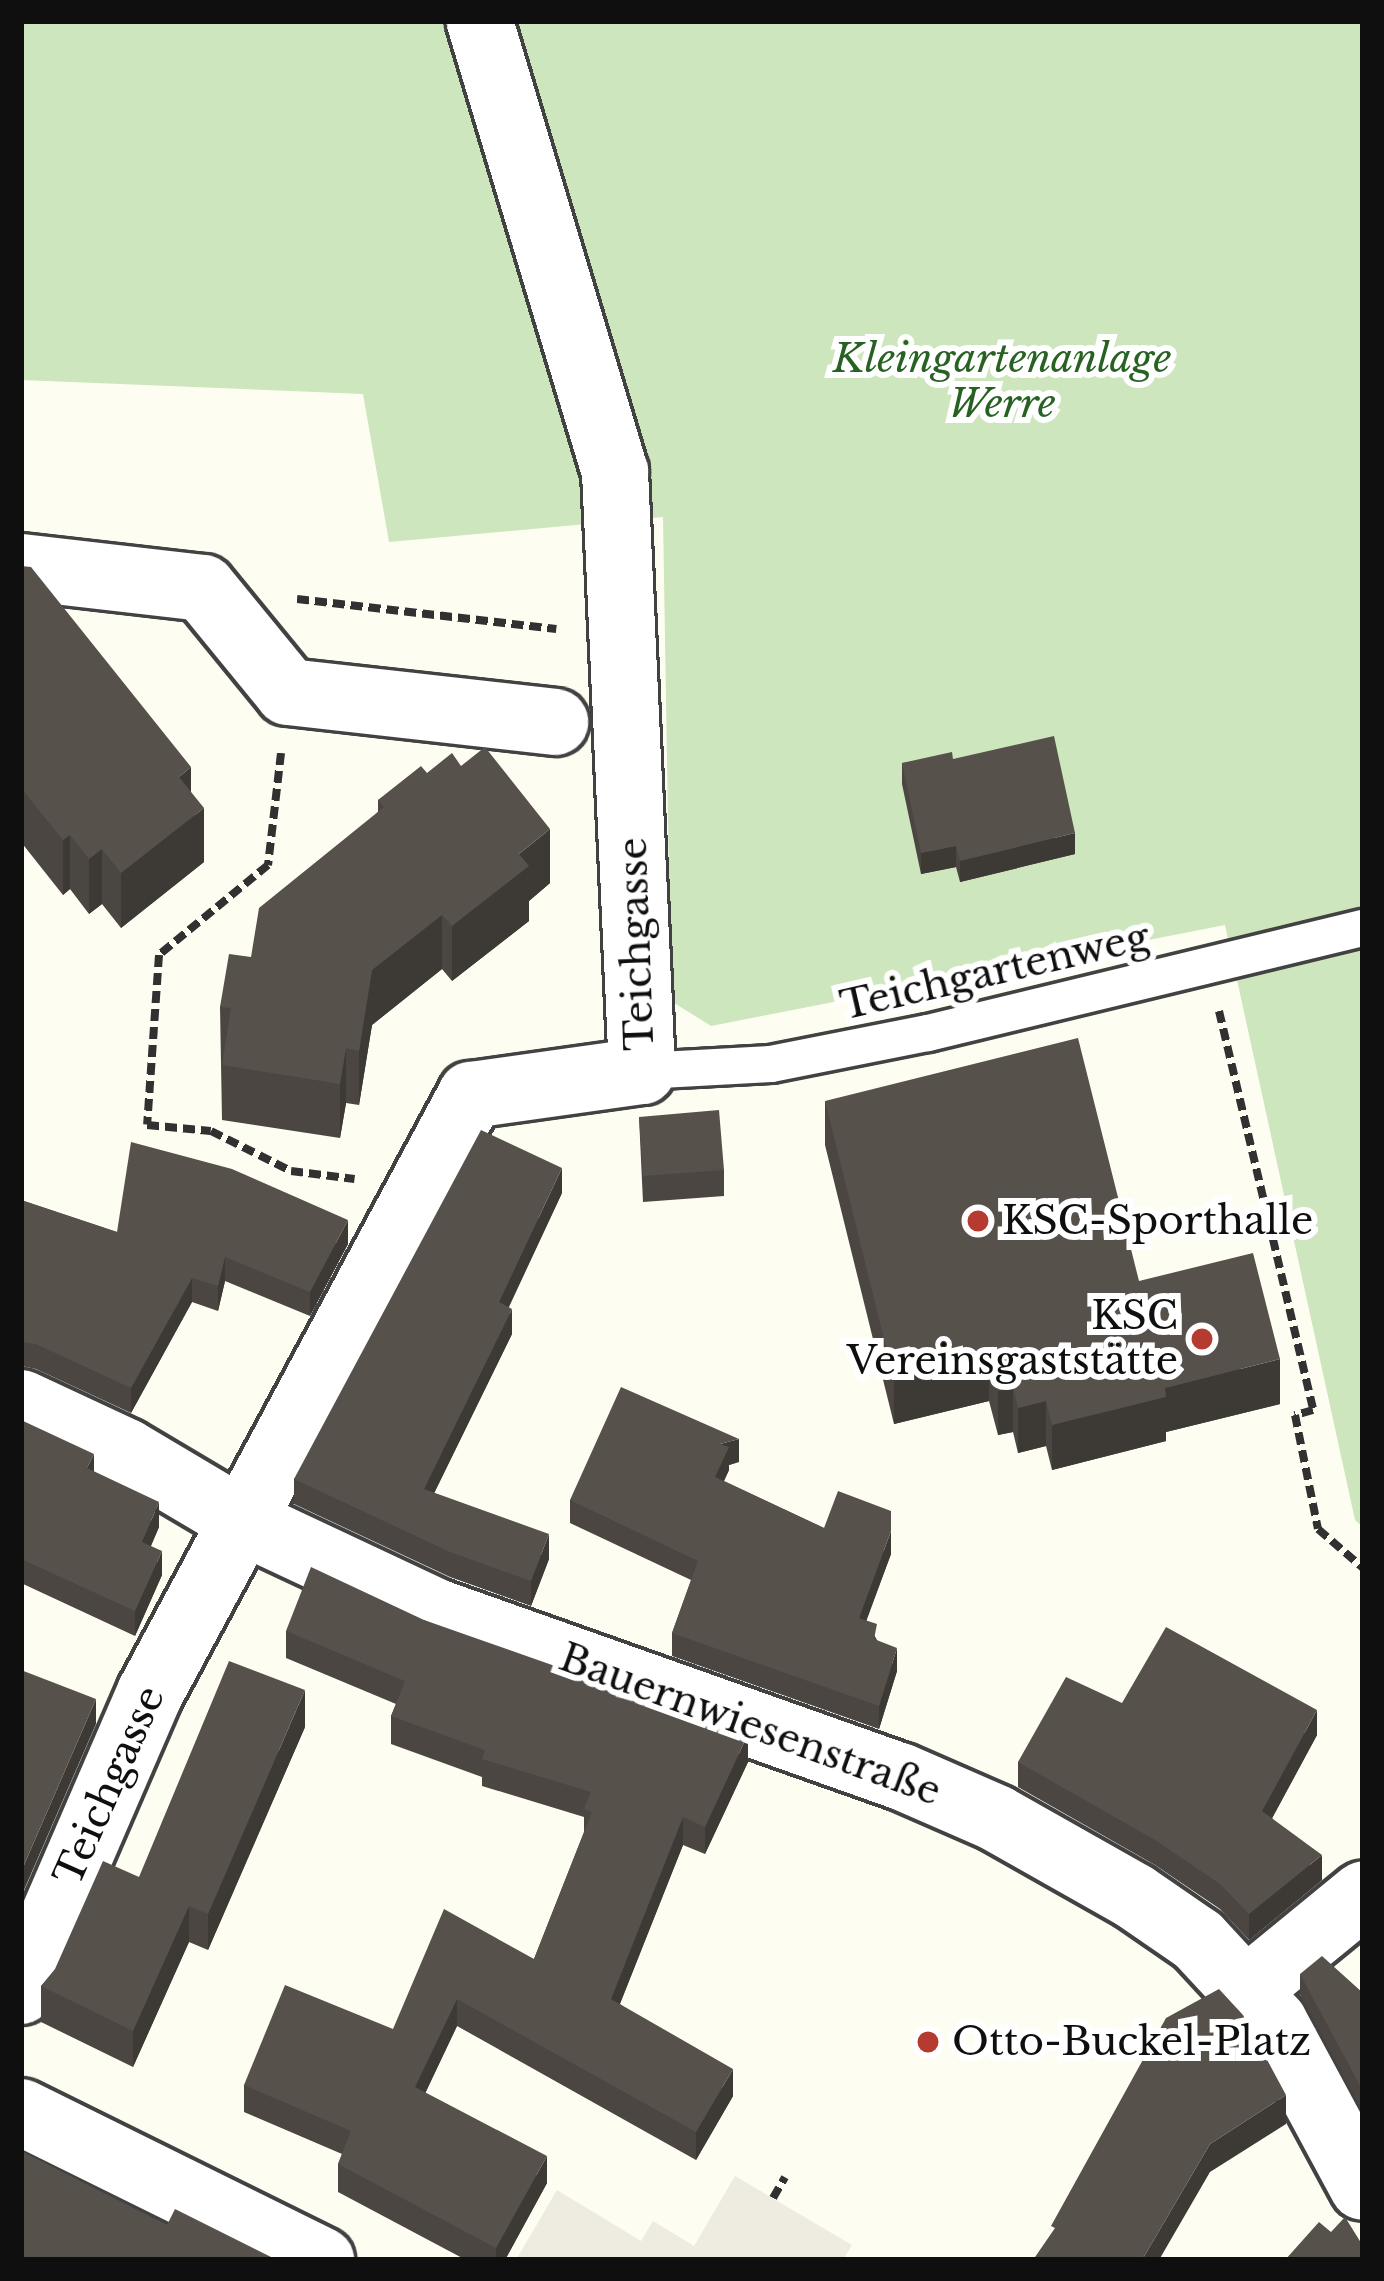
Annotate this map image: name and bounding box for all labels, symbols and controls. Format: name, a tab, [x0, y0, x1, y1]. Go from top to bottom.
park label: Kleingartenanlage Werre	[833, 337, 1171, 428]
street label: Teichgasse	[610, 837, 664, 1051]
street label: Teichgartenweg	[836, 914, 1154, 1030]
place label: KSC-Sporthalle	[1002, 1198, 1313, 1244]
marker: KSC-Sporthalle	[965, 1208, 991, 1234]
place label: KSC Vereinsgaststätte	[847, 1294, 1178, 1385]
marker: KSC Vereinsgaststätte	[1189, 1326, 1215, 1352]
street label: Bauernwiesenstraße	[553, 1634, 947, 1816]
street label: Teichgasse	[45, 1679, 175, 1893]
place label: Otto-Buckel-Platz	[952, 2019, 1311, 2065]
marker: Otto-Buckel-Platz	[915, 2029, 941, 2055]

